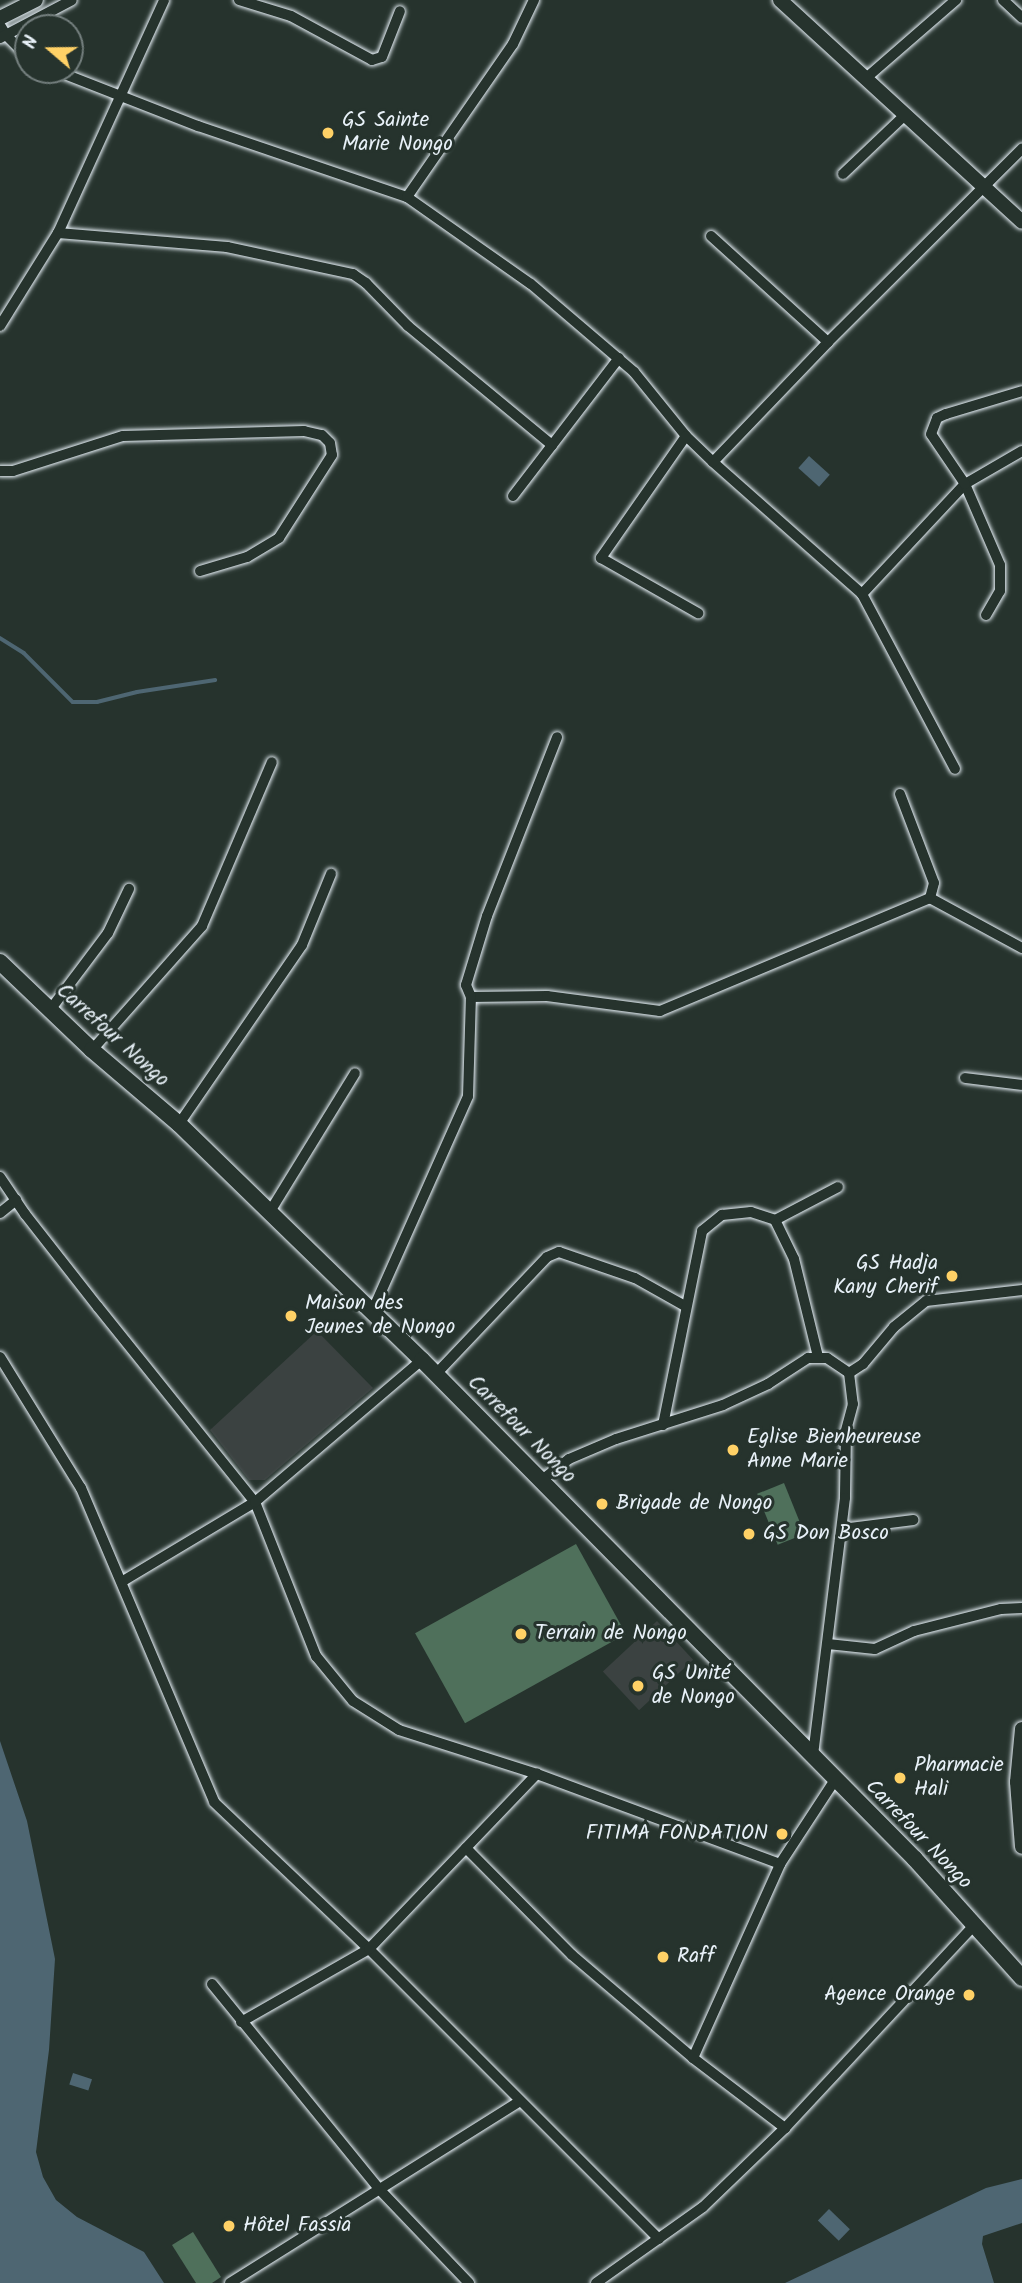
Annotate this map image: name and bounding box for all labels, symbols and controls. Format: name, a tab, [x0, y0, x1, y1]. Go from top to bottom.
north arrow	[14, 14, 84, 84]
text: N	[15, 32, 47, 53]
place label: GS Sainte Marie Nongo	[342, 108, 453, 158]
marker: GS Sainte Marie Nongo	[320, 125, 336, 141]
street label: Carrefour Nongo	[50, 979, 174, 1093]
place label: GS Hadja Kany Cherif	[833, 1251, 938, 1301]
marker: GS Hadja Kany Cherif	[944, 1268, 960, 1284]
place label: Maison des Jeunes de Nongo	[305, 1291, 455, 1341]
marker: Maison des Jeunes de Nongo	[283, 1308, 299, 1324]
street label: Carrefour Nongo	[462, 1371, 580, 1489]
place label: Eglise Bienheureuse Anne Marie	[747, 1425, 921, 1475]
marker: Eglise Bienheureuse Anne Marie	[725, 1442, 741, 1458]
place label: Brigade de Nongo	[616, 1491, 772, 1517]
marker: Brigade de Nongo	[594, 1496, 610, 1512]
place label: GS Don Bosco	[763, 1521, 889, 1547]
marker: GS Don Bosco	[741, 1526, 757, 1542]
place label: Terrain de Nongo	[535, 1621, 687, 1647]
marker: Terrain de Nongo	[513, 1626, 529, 1642]
place label: GS Unité de Nongo	[652, 1661, 735, 1711]
marker: GS Unité de Nongo	[630, 1678, 646, 1694]
place label: Pharmacie Hali	[914, 1753, 1004, 1803]
marker: Pharmacie Hali	[892, 1770, 908, 1786]
street label: Carrefour Nongo	[859, 1775, 977, 1895]
place label: FITIMA FONDATION	[586, 1821, 768, 1847]
marker: FITIMA FONDATION	[774, 1826, 790, 1842]
place label: Raff	[677, 1944, 715, 1970]
marker: Raff	[655, 1949, 671, 1965]
place label: Agence Orange	[824, 1982, 955, 2008]
marker: Agence Orange	[961, 1987, 977, 2003]
place label: Hôtel Fassia	[243, 2213, 351, 2239]
marker: Hôtel Fassia	[221, 2218, 237, 2234]

